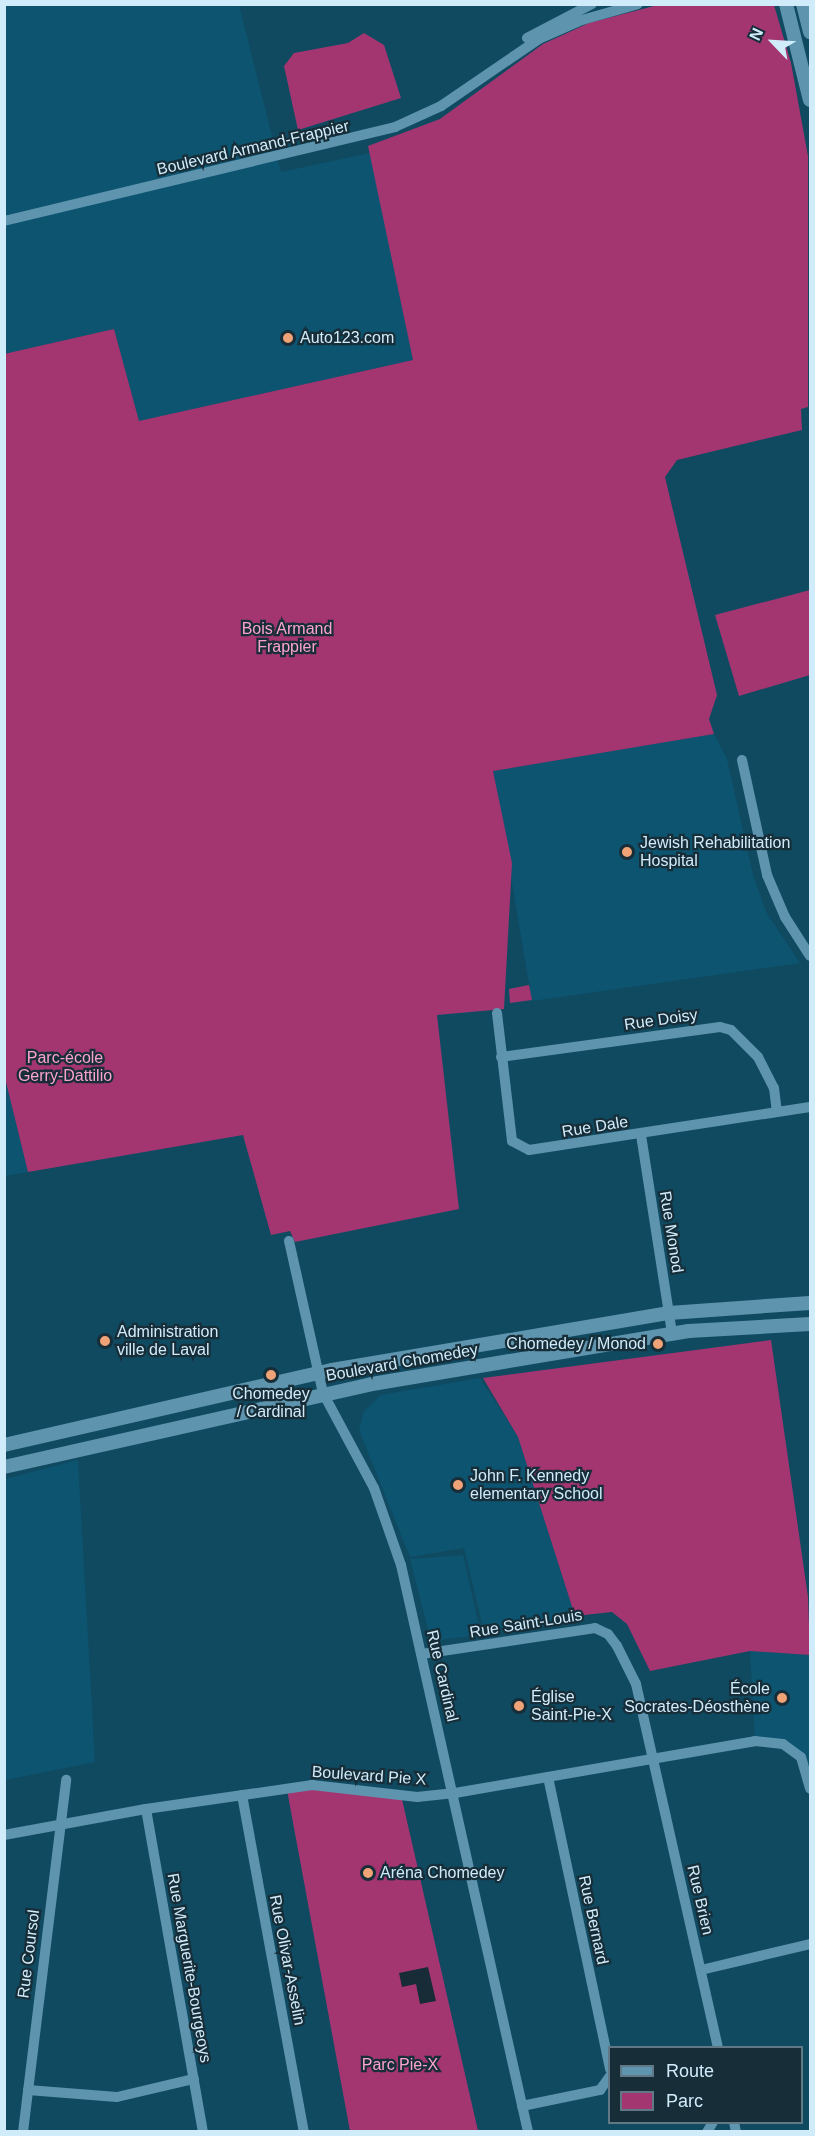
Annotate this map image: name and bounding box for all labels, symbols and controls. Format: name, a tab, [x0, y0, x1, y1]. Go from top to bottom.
north arrow	[743, 12, 803, 72]
text: N	[746, 25, 766, 43]
street label: Boulevard Armand-Frappier	[155, 116, 351, 180]
place label: Auto123.com	[300, 328, 394, 348]
marker: Auto123.com	[281, 331, 295, 345]
park label: Bois Armand Frappier	[241, 619, 333, 657]
place label: Jewish Rehabilitation Hospital	[640, 833, 790, 871]
marker: Jewish Rehabilitation Hospital	[618, 843, 636, 861]
street label: Rue Doisy	[623, 1005, 699, 1035]
park label: Parc-école Gerry-Dattilio	[18, 1048, 112, 1086]
street label: Rue Dale	[561, 1112, 629, 1142]
street label: Rue Monod	[655, 1190, 687, 1274]
place label: Administration ville de Laval	[117, 1322, 218, 1360]
marker: Administration ville de Laval	[98, 1334, 112, 1348]
place label: Chomedey / Monod	[506, 1334, 646, 1354]
marker: Chomedey / Monod	[651, 1337, 665, 1351]
street label: Boulevard Chomedey	[325, 1340, 479, 1386]
marker: Chomedey / Cardinal	[264, 1368, 278, 1382]
place label: Chomedey / Cardinal	[232, 1384, 310, 1422]
place label: John F. Kennedy elementary School	[470, 1466, 603, 1504]
marker: John F. Kennedy elementary School	[451, 1478, 465, 1492]
street label: Rue Saint-Louis	[468, 1606, 584, 1642]
street label: Rue Cardinal	[422, 1628, 462, 1724]
place label: École Socrates-Déosthène	[624, 1679, 770, 1717]
place label: Église Saint-Pie-X	[531, 1687, 612, 1725]
marker: École Socrates-Déosthène	[775, 1691, 789, 1705]
marker: Église Saint-Pie-X	[512, 1699, 526, 1713]
street label: Boulevard Pie X	[311, 1762, 427, 1790]
place label: Aréna Chomedey	[380, 1863, 505, 1883]
street label: Rue Brien	[683, 1863, 717, 1937]
marker: Aréna Chomedey	[361, 1866, 375, 1880]
street label: Rue Marguerite-Bourgeoys	[163, 1872, 215, 2064]
street label: Rue Bernard	[574, 1874, 612, 1966]
street label: Rue Olivar-Asselin	[265, 1893, 309, 2027]
street label: Rue Coursol	[14, 1909, 44, 1999]
legend	[608, 2046, 803, 2124]
park label: Parc Pie-X	[362, 2055, 438, 2075]
text: Route	[666, 2061, 714, 2081]
text: Parc	[666, 2091, 703, 2111]

